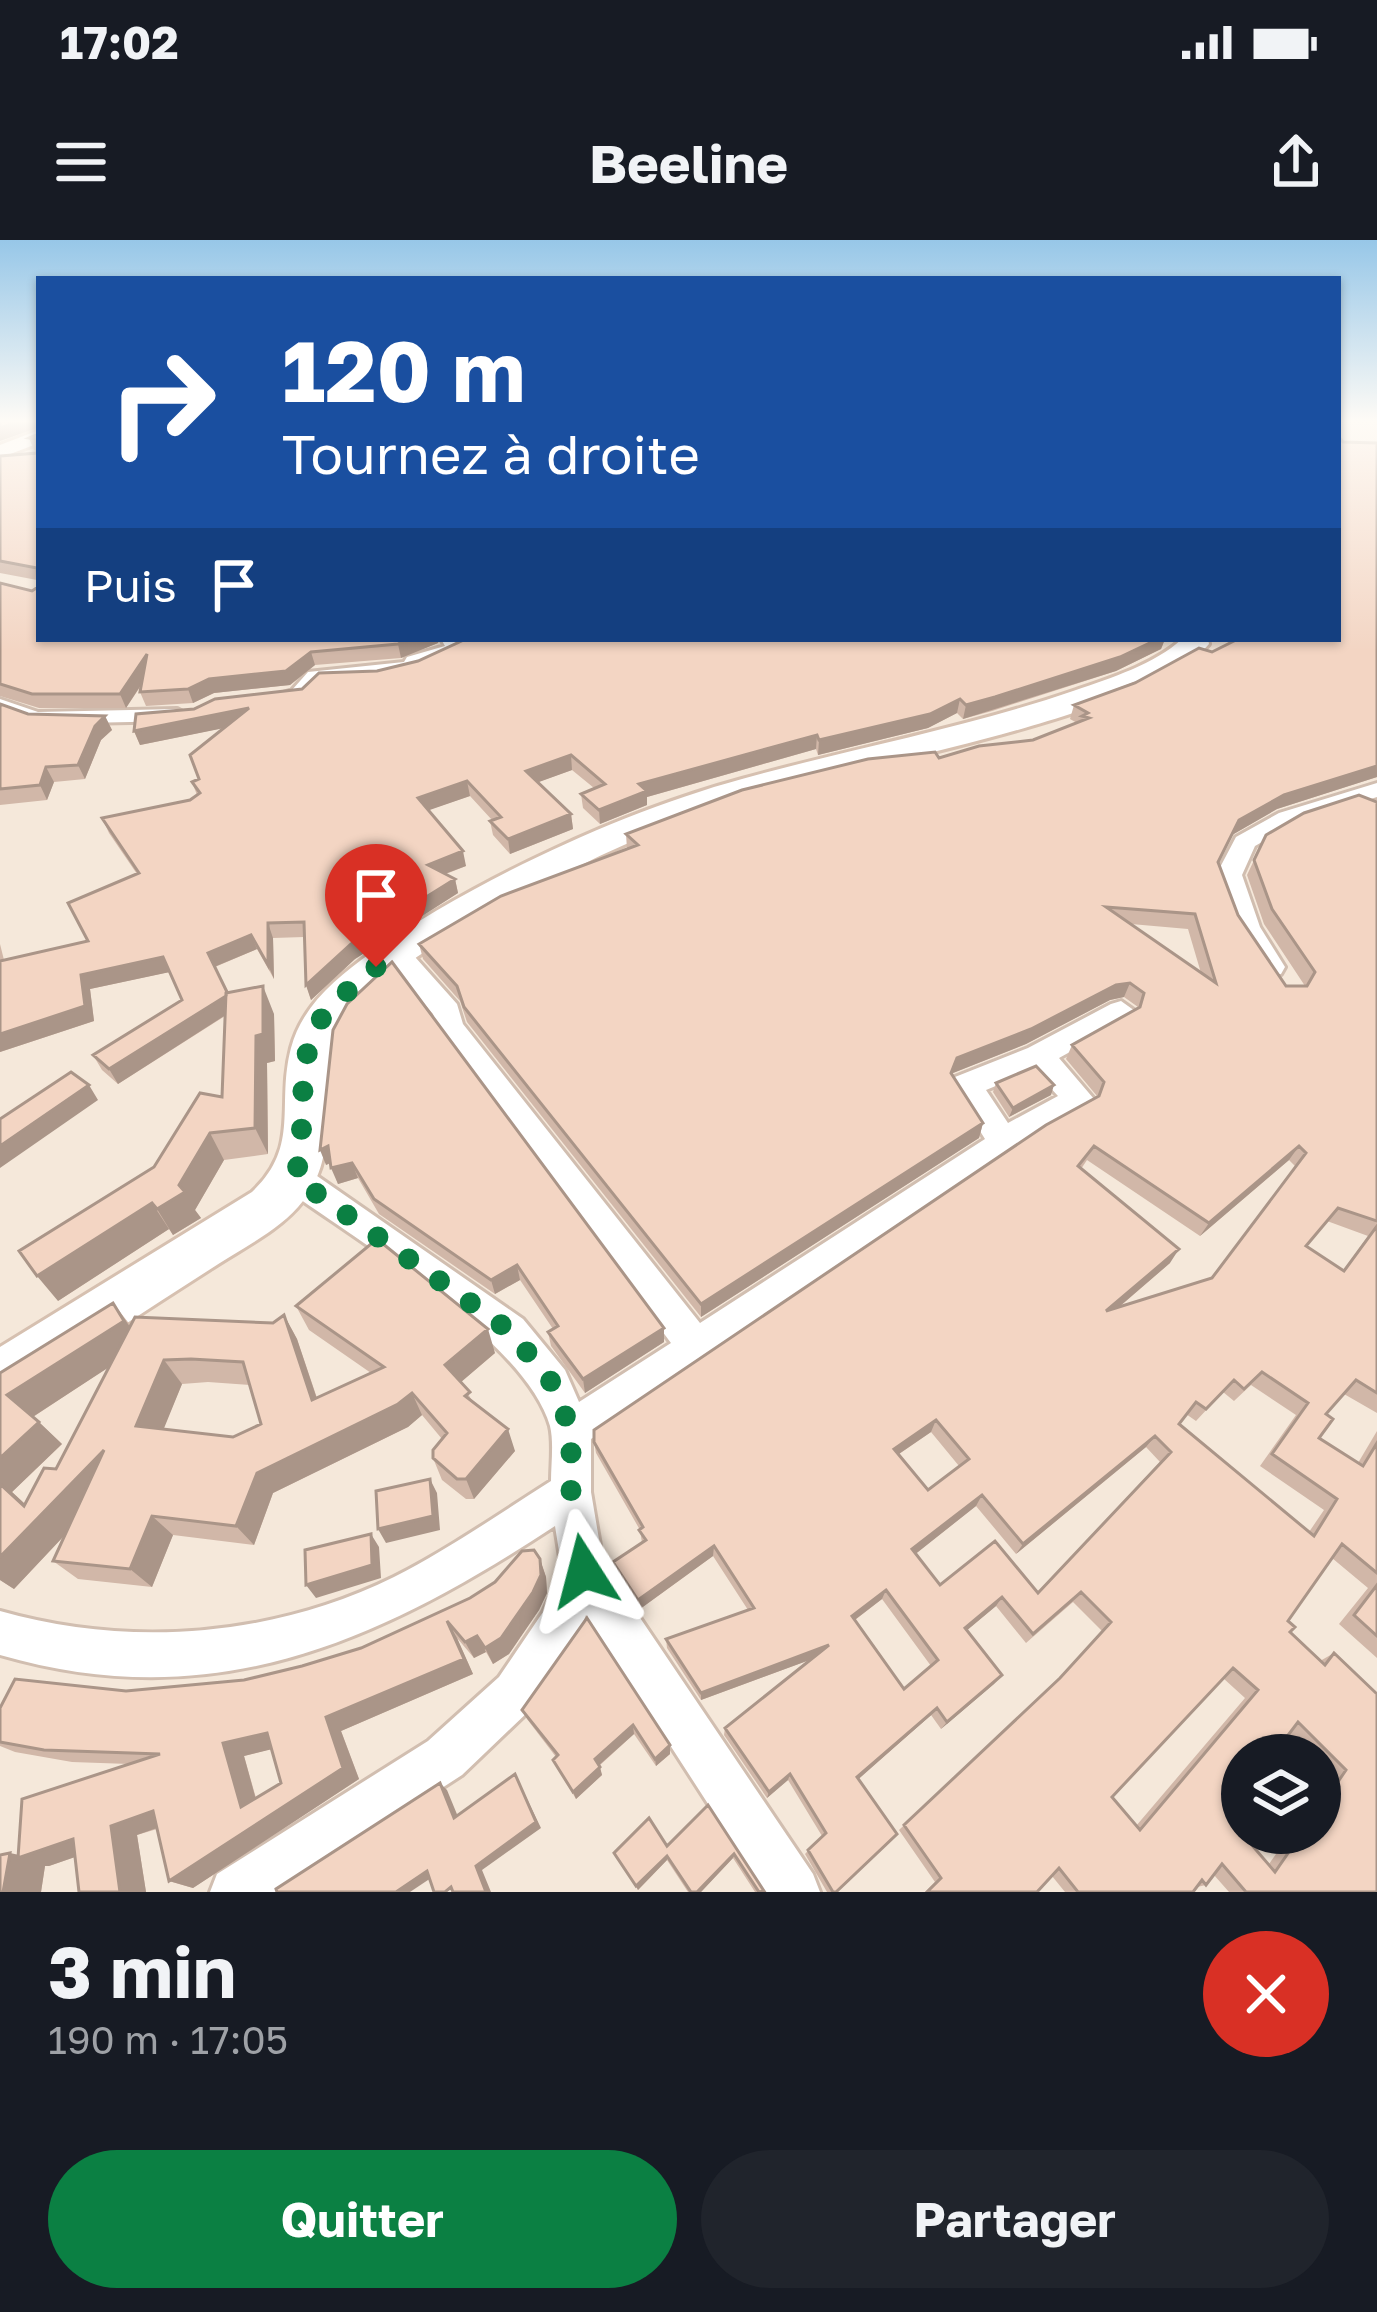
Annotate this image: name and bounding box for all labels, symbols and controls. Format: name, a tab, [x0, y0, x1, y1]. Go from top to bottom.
text: 17:02	[60, 15, 179, 69]
icon: menu	[48, 129, 114, 195]
icon: share	[1263, 129, 1329, 195]
text: Beeline	[589, 130, 788, 195]
text: 120 m	[282, 320, 526, 420]
icon: right	[84, 324, 240, 480]
text: Tournez à droite	[282, 421, 700, 486]
icon: arrive	[201, 552, 267, 618]
text: Puis	[84, 558, 177, 612]
pin	[325, 844, 427, 967]
icon: arrive	[343, 862, 409, 928]
position arrow	[521, 1508, 647, 1634]
map controls	[1221, 1734, 1341, 1854]
button: layers	[1221, 1734, 1341, 1854]
text: 3 min	[48, 1927, 236, 2014]
button: close	[1203, 1931, 1329, 2057]
text: 190 m · 17:05	[48, 2016, 288, 2063]
button: Quitter	[48, 2150, 677, 2288]
button: Partager	[701, 2150, 1329, 2288]

